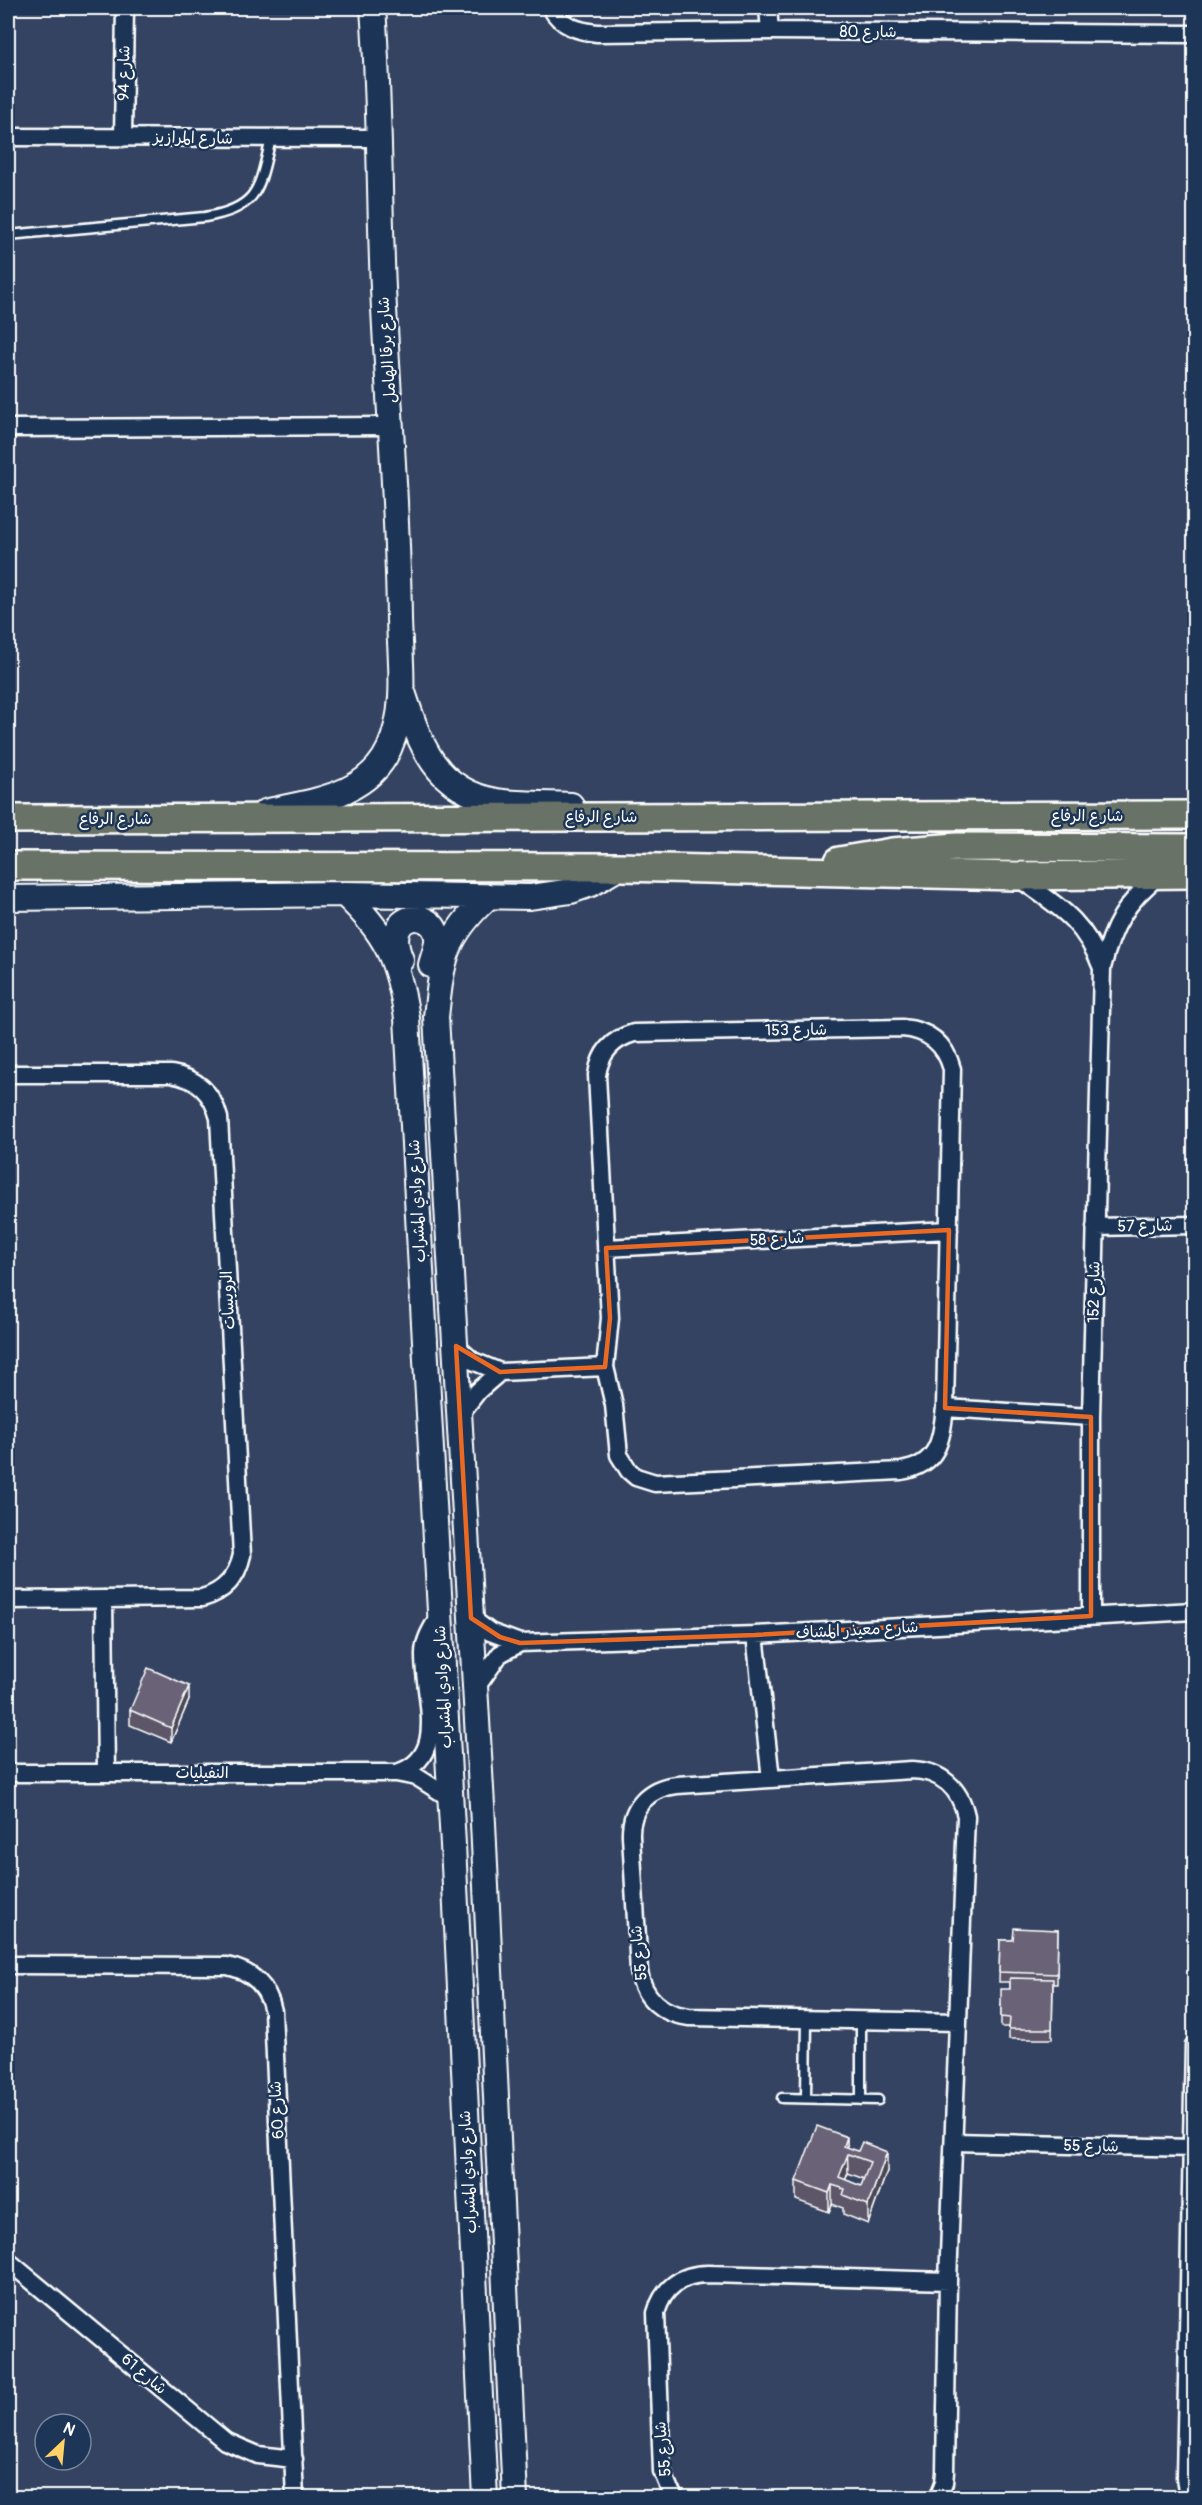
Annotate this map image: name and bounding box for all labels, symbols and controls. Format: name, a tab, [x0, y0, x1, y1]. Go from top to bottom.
street label: شارع 80	[839, 22, 897, 43]
street label: شارع 94	[114, 45, 135, 101]
street label: شارع المرازيز	[151, 127, 233, 150]
street label: شارع برقا الهامل	[373, 296, 402, 404]
street label: شارع الرفاع	[1051, 806, 1123, 827]
street label: شارع الرفاع	[565, 807, 637, 828]
street label: شارع الرفاع	[79, 809, 151, 830]
street label: شارع 153	[765, 1019, 827, 1042]
street label: شارع وادي المشراب	[404, 1139, 431, 1263]
street label: شارع 57	[1117, 1216, 1173, 1237]
street label: شارع 58	[749, 1228, 805, 1251]
street label: شارع 152	[1083, 1261, 1106, 1323]
street label: الرويسات	[216, 1270, 240, 1330]
street label: شارع معيذر المشاف	[795, 1617, 919, 1644]
street label: شارع وادي المشراب	[430, 1625, 457, 1749]
street label: النفيليات	[175, 1763, 229, 1783]
street label: شارع 55	[626, 1924, 653, 1982]
street label: شارع 60	[265, 2080, 290, 2140]
street label: شارع وادي المشراب	[455, 2110, 482, 2234]
street label: شارع 55	[1063, 2136, 1119, 2157]
street label: شارع 61	[116, 2349, 171, 2400]
north arrow	[33, 2412, 93, 2472]
text: N	[60, 2418, 79, 2441]
street label: شارع 55	[650, 2420, 677, 2478]

